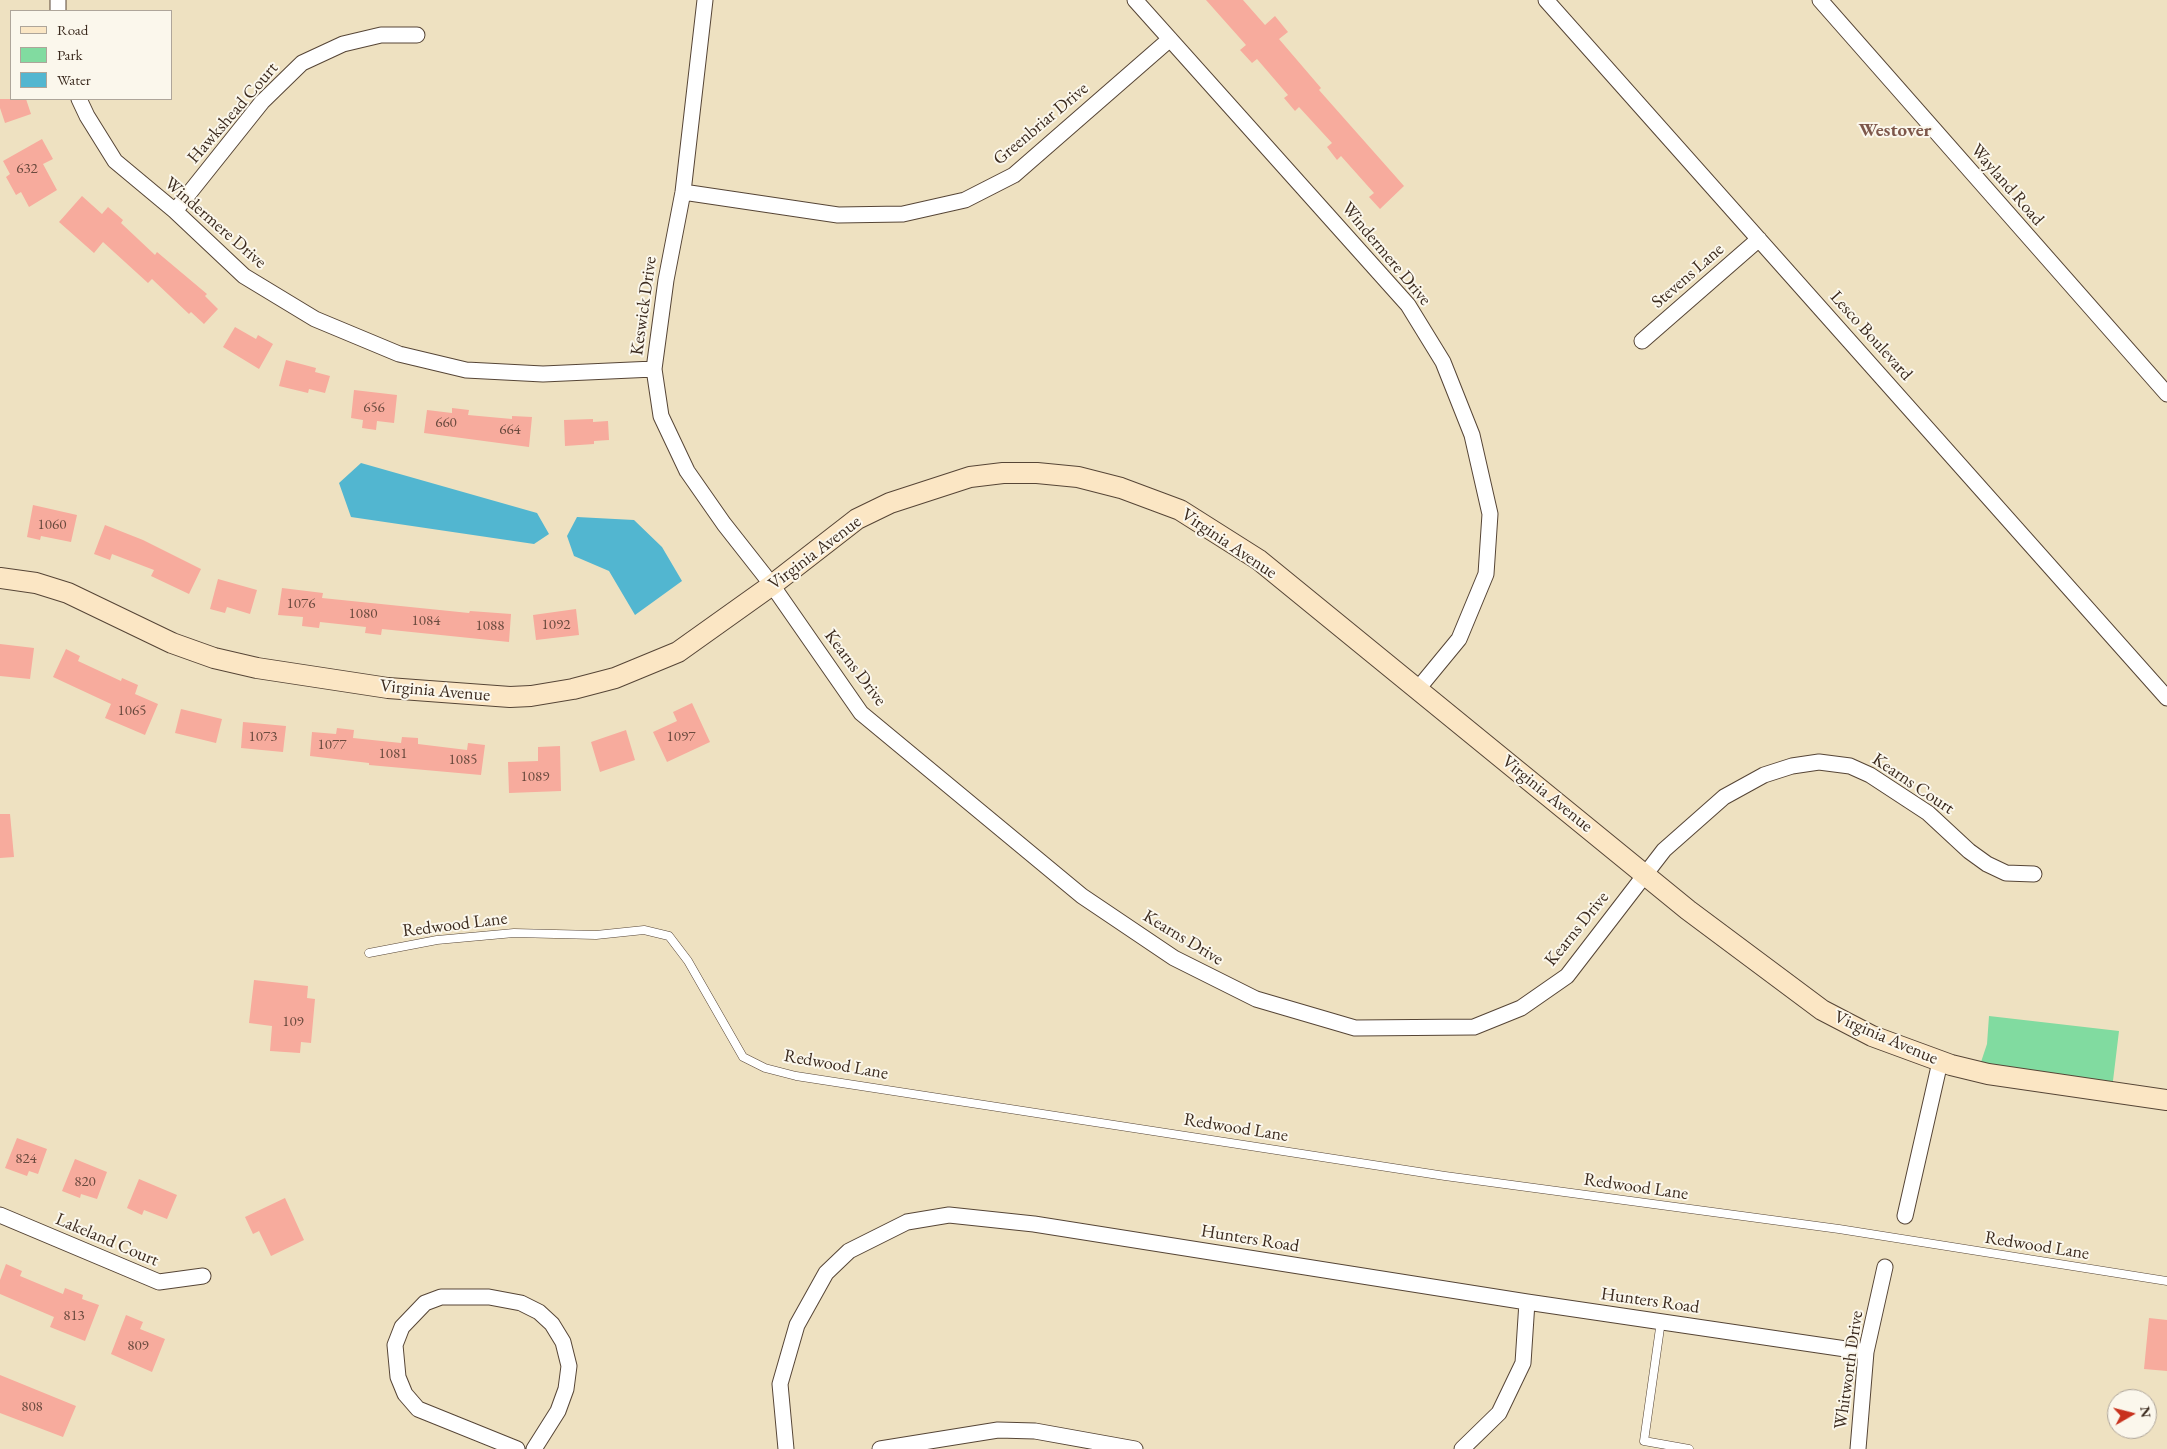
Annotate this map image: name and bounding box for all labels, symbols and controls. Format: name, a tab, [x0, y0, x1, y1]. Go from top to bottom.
legend	[10, 10, 172, 100]
text: Road	[57, 20, 88, 39]
text: Park	[57, 45, 83, 64]
street label: Hawkshead Court	[183, 58, 283, 168]
text: Water	[57, 70, 91, 89]
street label: Greenbriar Drive	[989, 78, 1093, 170]
district label: Westover	[1859, 120, 1931, 142]
street label: Wayland Road	[1966, 140, 2048, 230]
house number: 632	[16, 160, 38, 178]
street label: Windermere Drive	[160, 173, 270, 273]
street label: Windermere Drive	[1336, 198, 1436, 310]
street label: Stevens Lane	[1647, 239, 1729, 313]
street label: Keswick Drive	[626, 255, 662, 357]
street label: Lesco Boulevard	[1825, 287, 1917, 385]
house number: 656	[363, 399, 385, 417]
house number: 660	[435, 414, 457, 432]
house number: 664	[499, 421, 521, 439]
street label: Virginia Avenue	[1177, 504, 1281, 584]
street label: Virginia Avenue	[764, 511, 866, 595]
house number: 1060	[38, 516, 66, 534]
house number: 1076	[287, 595, 315, 613]
house number: 1080	[349, 605, 377, 623]
house number: 1084	[412, 612, 440, 630]
house number: 1092	[542, 616, 570, 634]
house number: 1088	[476, 617, 504, 635]
street label: Kearns Drive	[819, 626, 891, 710]
street label: Virginia Avenue	[379, 675, 491, 707]
house number: 1065	[118, 702, 146, 720]
house number: 1073	[249, 728, 277, 746]
house number: 1097	[667, 728, 695, 746]
house number: 1077	[318, 736, 346, 754]
house number: 1081	[379, 745, 407, 763]
street label: Kearns Court	[1868, 749, 1958, 819]
house number: 1085	[449, 751, 477, 769]
street label: Virginia Avenue	[1497, 751, 1597, 837]
house number: 1089	[521, 768, 549, 786]
street label: Kearns Drive	[1540, 887, 1614, 971]
street label: Kearns Drive	[1139, 906, 1227, 970]
street label: Redwood Lane	[401, 908, 509, 942]
street label: Virginia Avenue	[1831, 1006, 1941, 1070]
house number: 109	[282, 1013, 304, 1031]
street label: Redwood Lane	[782, 1045, 890, 1085]
street label: Redwood Lane	[1182, 1109, 1290, 1147]
house number: 824	[15, 1150, 37, 1168]
street label: Redwood Lane	[1582, 1169, 1690, 1205]
house number: 820	[74, 1173, 96, 1191]
street label: Lakeland Court	[52, 1209, 162, 1271]
street label: Hunters Road	[1199, 1221, 1301, 1257]
street label: Redwood Lane	[1983, 1227, 2091, 1265]
street label: Hunters Road	[1599, 1283, 1701, 1319]
house number: 813	[63, 1307, 85, 1325]
street label: Whitworth Drive	[1830, 1309, 1868, 1431]
house number: 809	[127, 1337, 149, 1355]
north arrow	[2107, 1389, 2157, 1439]
house number: 808	[21, 1398, 43, 1416]
text: N	[2136, 1405, 2156, 1419]

